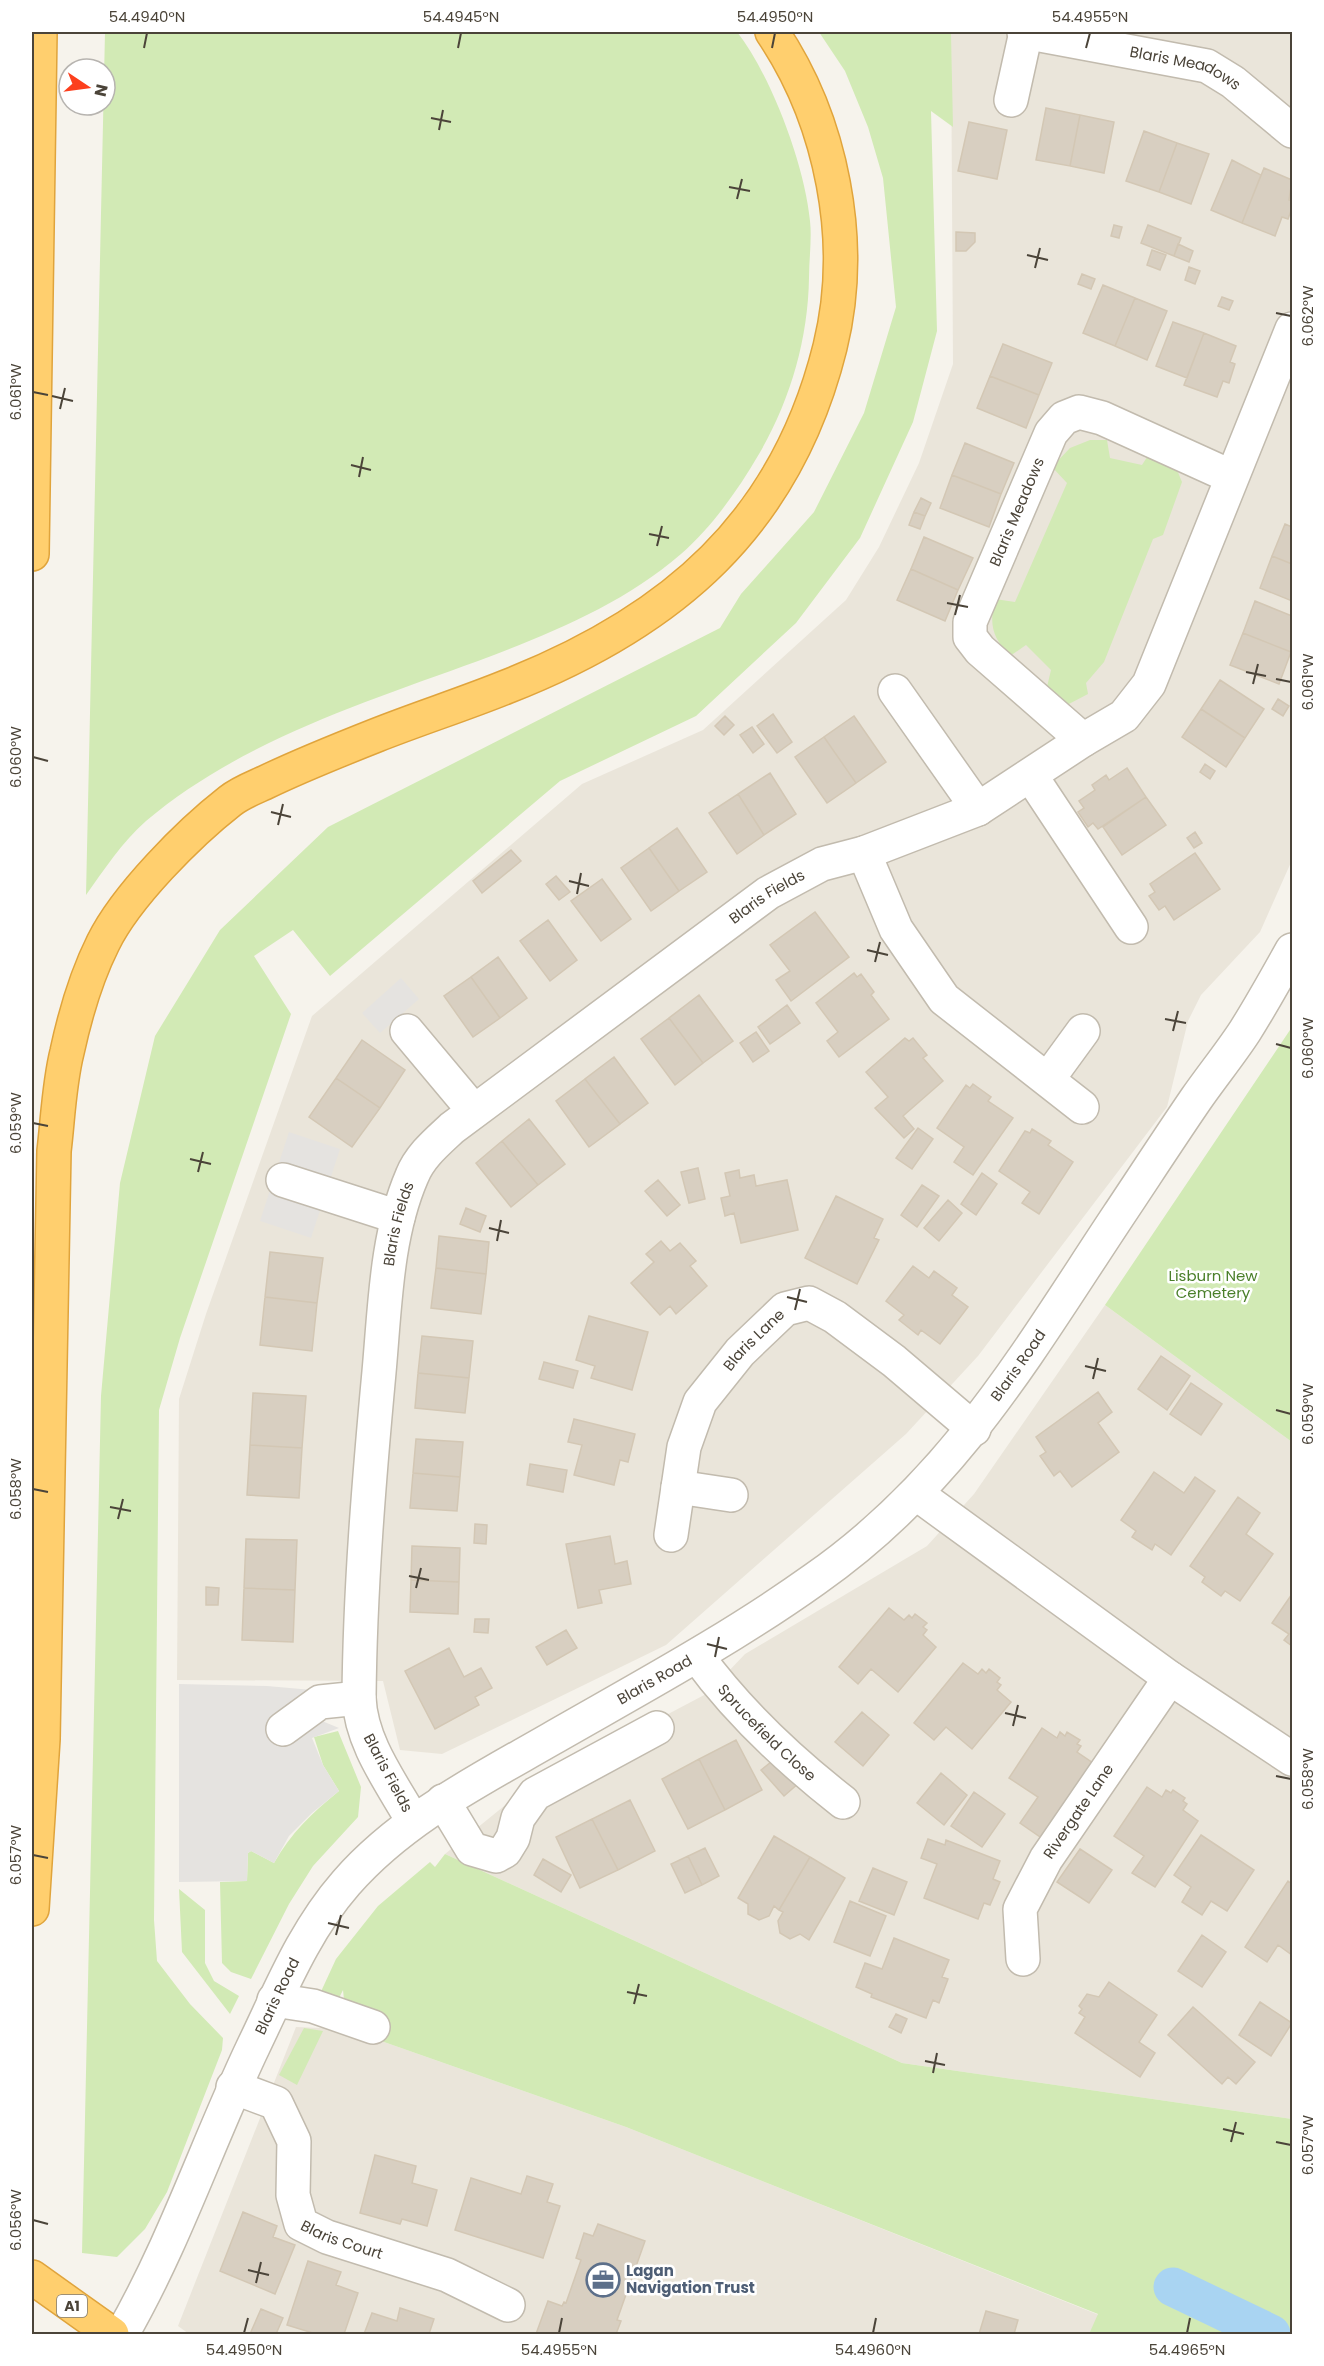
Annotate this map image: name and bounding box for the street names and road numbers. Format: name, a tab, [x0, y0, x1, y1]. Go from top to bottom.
street label: Blaris Meadows	[1128, 41, 1246, 95]
street label: Blaris Meadows	[984, 454, 1049, 569]
street label: Blaris Fields	[724, 864, 808, 929]
street label: Blaris Fields	[378, 1178, 419, 1268]
street label: Blaris Lane	[718, 1304, 789, 1375]
street label: Blaris Road	[985, 1325, 1050, 1405]
street label: Blaris Road	[613, 1649, 696, 1709]
street label: Sprucefield Close	[713, 1679, 821, 1786]
street label: Blaris Fields	[359, 1730, 418, 1816]
street label: Rivergate Lane	[1038, 1760, 1118, 1863]
street label: Blaris Road	[249, 1954, 304, 2038]
street label: Blaris Court	[297, 2215, 386, 2264]
road number: A1	[57, 2295, 87, 2317]

